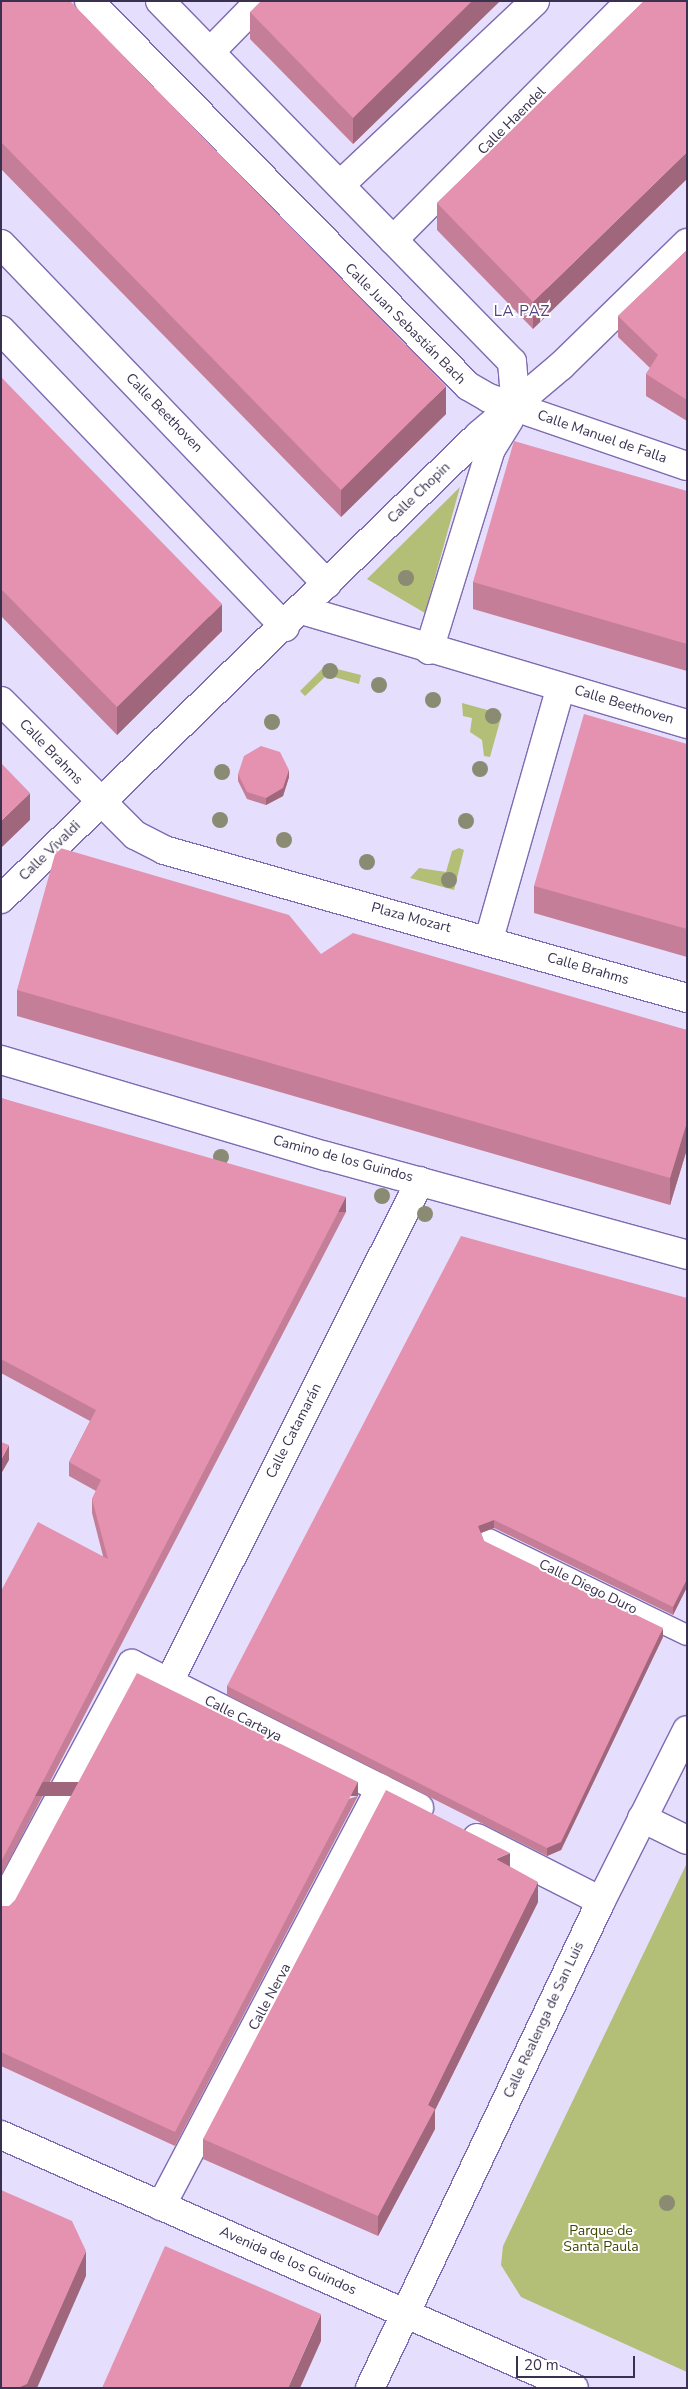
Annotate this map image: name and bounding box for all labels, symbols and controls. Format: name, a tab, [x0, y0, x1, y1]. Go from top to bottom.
street label: Calle Haendel	[475, 84, 549, 158]
street label: Calle Juan Sebastián Bach	[341, 260, 469, 388]
district label: LA PAZ	[493, 303, 551, 321]
street label: Calle Beethoven	[122, 370, 206, 456]
street label: Calle Manuel de Falla	[535, 407, 669, 467]
street label: Calle Chopin	[384, 459, 454, 527]
street label: Calle Beethoven	[572, 682, 676, 728]
street label: Calle Brahms	[16, 716, 86, 788]
street label: Calle Vivaldi	[16, 818, 84, 884]
street label: Plaza Mozart	[369, 899, 453, 937]
street label: Calle Brahms	[545, 949, 631, 989]
street label: Camino de los Guindos	[271, 1132, 415, 1186]
street label: Calle Catamarán	[263, 1381, 325, 1481]
street label: Calle Diego Duro	[536, 1556, 640, 1618]
street label: Calle Cartaya	[201, 1692, 285, 1746]
street label: Calle Realenga de San Luis	[500, 1939, 588, 2101]
street label: Calle Nerva	[245, 1961, 295, 2033]
street label: Avenida de los Guindos	[217, 2223, 359, 2299]
park label: Parque de Santa Paula	[563, 2223, 639, 2256]
scale bar	[518, 2346, 637, 2378]
text: 20 m	[524, 2355, 559, 2375]

